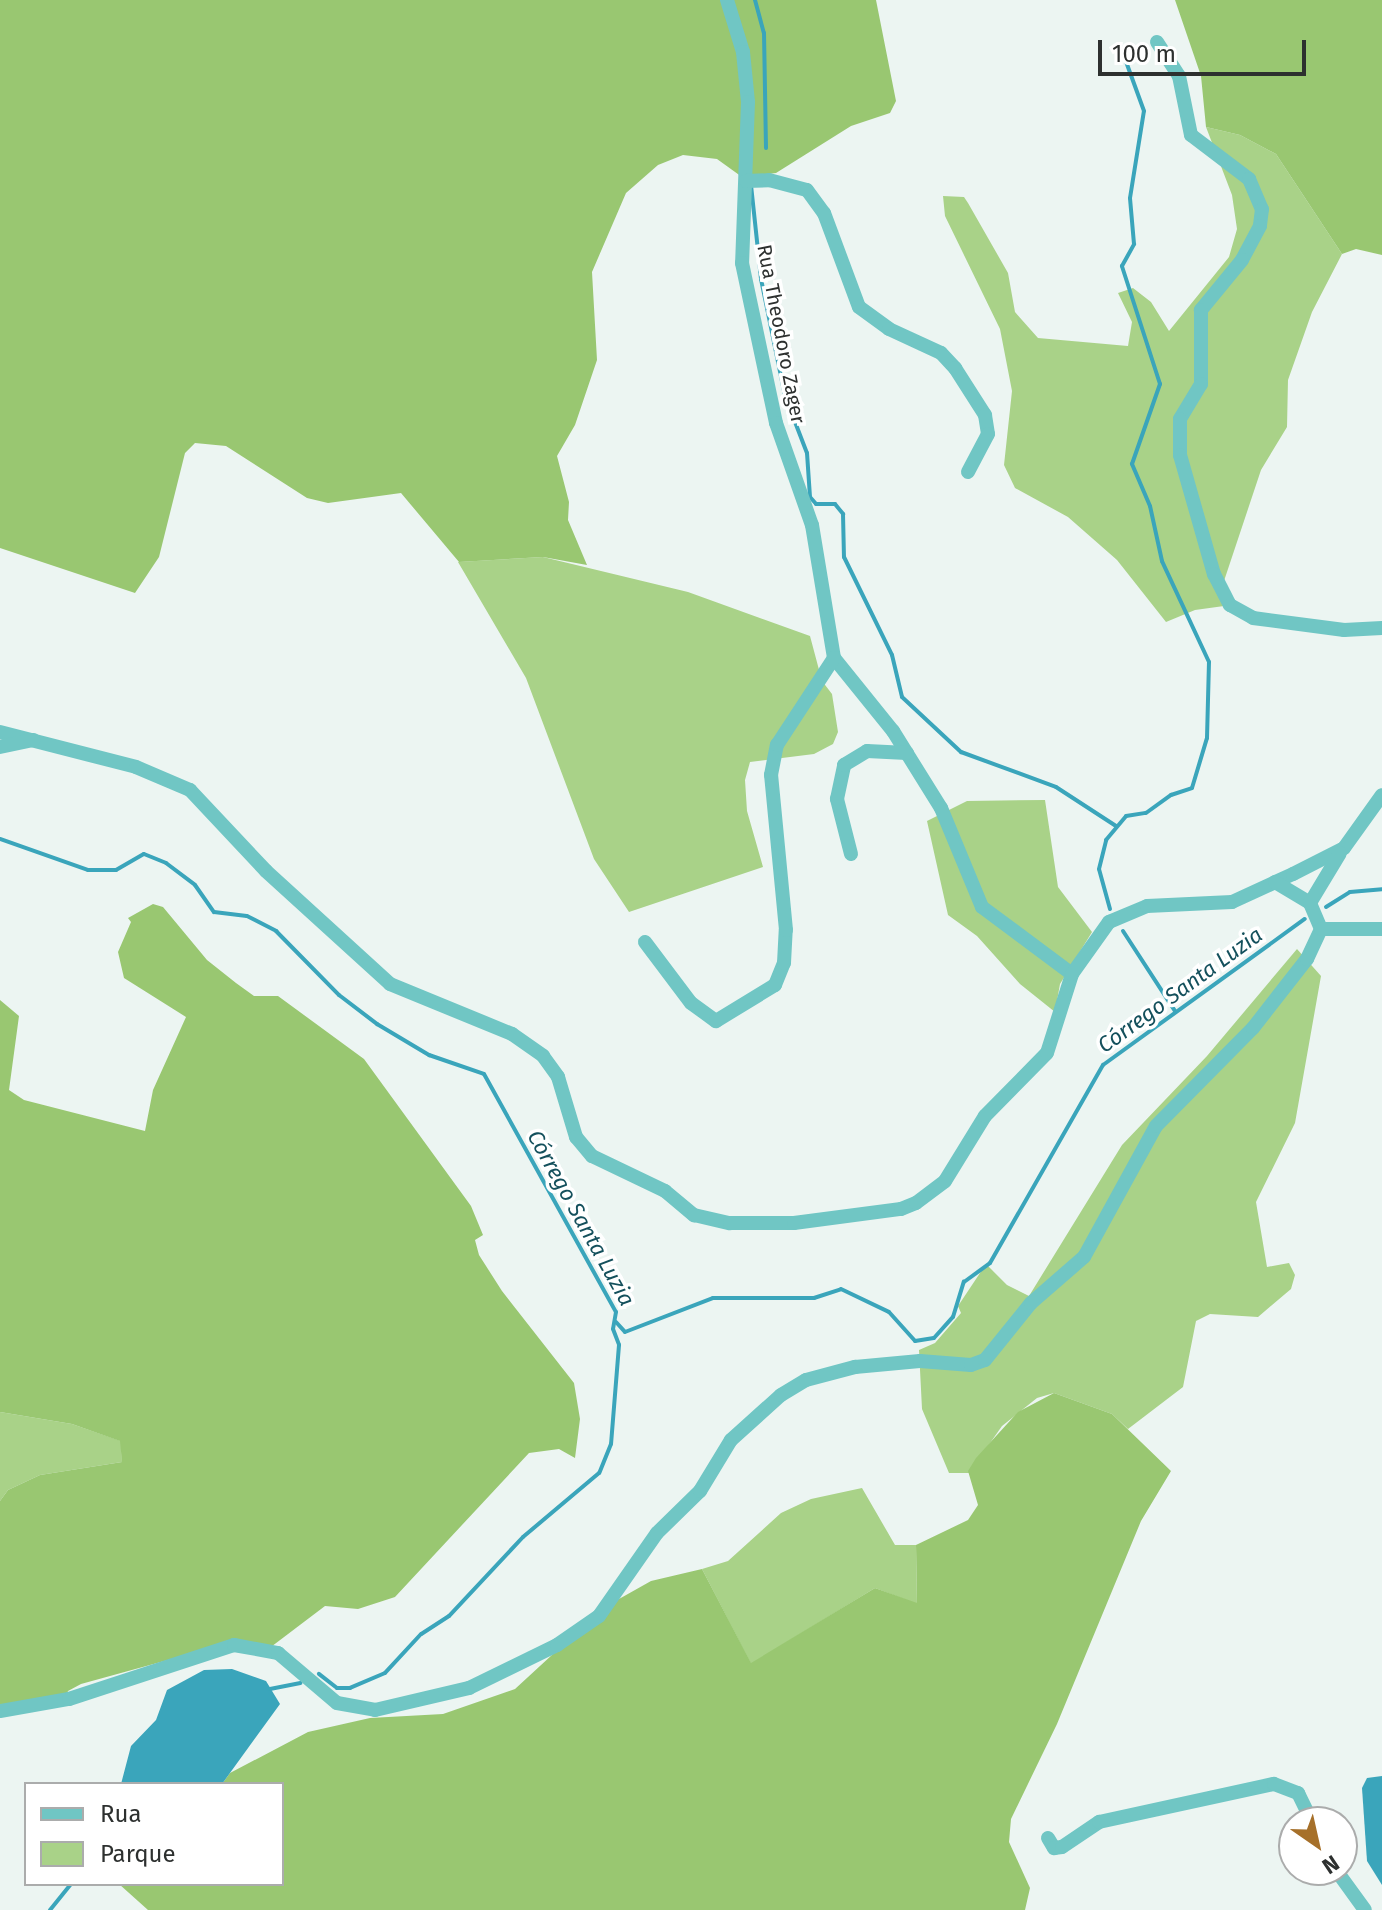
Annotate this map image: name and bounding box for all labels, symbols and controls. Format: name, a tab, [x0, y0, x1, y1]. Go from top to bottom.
scale bar	[1102, 24, 1310, 74]
text: 100 m	[1112, 40, 1176, 68]
street label: Rua Theodoro Zager	[752, 242, 810, 426]
water label: Córrego Santa Luzia	[1093, 921, 1267, 1059]
water label: Córrego Santa Luzia	[522, 1125, 640, 1311]
legend	[24, 1782, 284, 1886]
text: Rua	[100, 1800, 142, 1828]
north arrow	[1278, 1806, 1358, 1886]
text: Parque	[100, 1840, 176, 1868]
text: N	[1317, 1849, 1344, 1880]

